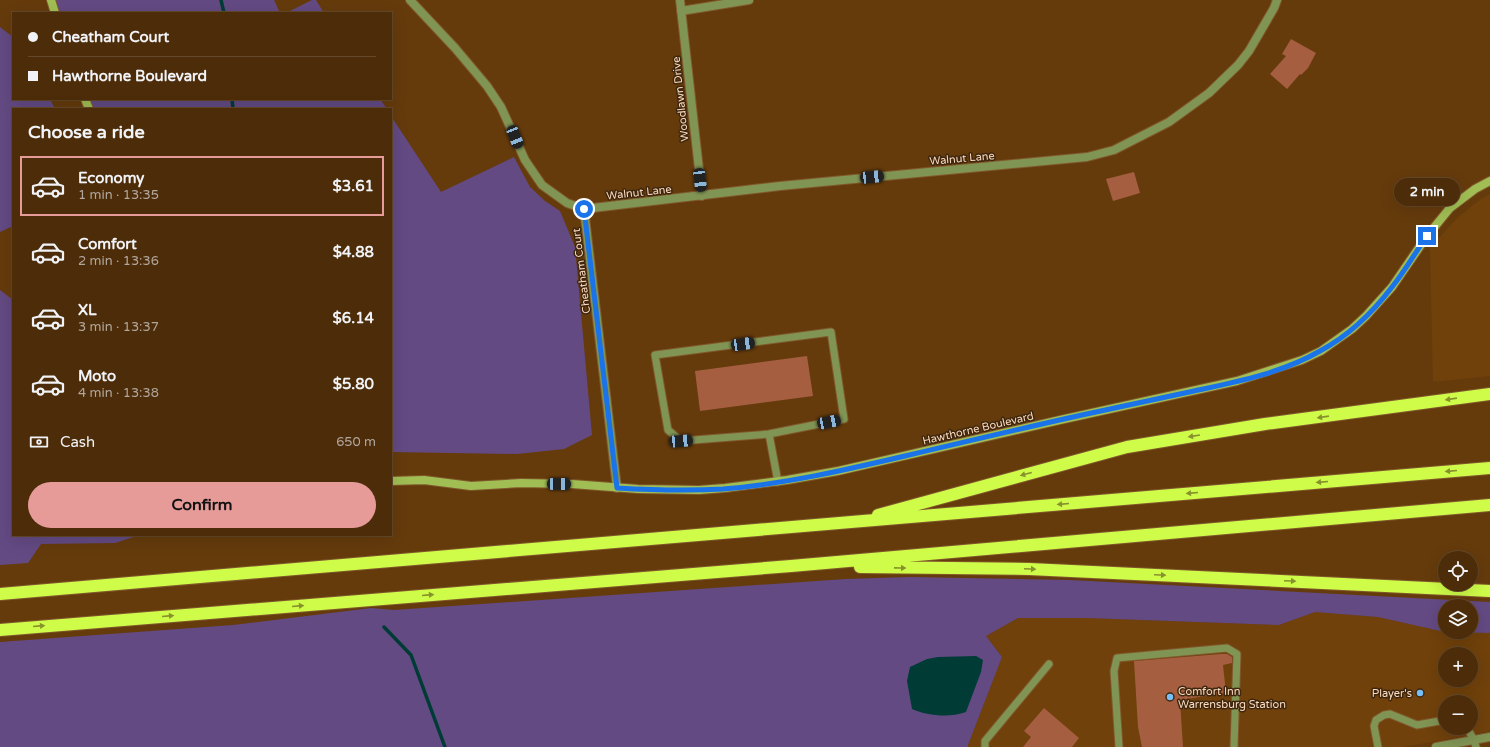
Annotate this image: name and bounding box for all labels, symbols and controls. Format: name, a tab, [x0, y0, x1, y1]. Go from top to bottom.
text: Cheatham Court	[52, 28, 169, 46]
street label: Woodlawn Drive	[670, 56, 691, 142]
text: Hawthorne Boulevard	[52, 67, 207, 85]
text: Choose a ride	[28, 121, 145, 143]
car	[505, 124, 525, 150]
street label: Walnut Lane	[929, 149, 995, 168]
car	[693, 167, 707, 193]
icon: car	[30, 168, 66, 204]
text: Economy	[78, 169, 144, 187]
car	[859, 170, 885, 184]
text: $3.61	[333, 177, 374, 195]
callout: 2 min	[1394, 178, 1460, 206]
street label: Walnut Lane	[606, 183, 672, 202]
text: 2 min	[1410, 184, 1444, 200]
text: 1 min · 13:35	[78, 187, 159, 203]
route start	[575, 200, 593, 218]
street label: Cheatham Court	[570, 227, 593, 314]
route end	[1418, 227, 1436, 245]
icon: car	[30, 234, 66, 270]
text: Comfort	[78, 235, 137, 253]
text: $4.88	[333, 243, 374, 261]
text: 2 min · 13:36	[78, 253, 159, 269]
icon: car	[30, 300, 66, 336]
text: XL	[78, 301, 97, 319]
text: $6.14	[333, 309, 374, 327]
text: 3 min · 13:37	[78, 319, 159, 335]
car	[730, 336, 756, 352]
icon: car	[30, 366, 66, 402]
text: Moto	[78, 367, 116, 385]
text: $5.80	[333, 375, 374, 393]
text: 4 min · 13:38	[78, 385, 159, 401]
one-way arrow	[1445, 396, 1457, 403]
street label: Hawthorne Boulevard	[921, 409, 1035, 448]
car	[816, 414, 842, 430]
one-way arrow	[1316, 414, 1329, 420]
icon: cash	[28, 431, 50, 453]
text: Cash	[60, 433, 95, 451]
one-way arrow	[1188, 433, 1200, 439]
text: 650 m	[336, 434, 376, 450]
car	[669, 434, 693, 448]
one-way arrow	[1445, 467, 1457, 474]
one-way arrow	[1020, 472, 1033, 478]
car	[547, 478, 571, 490]
one-way arrow	[1316, 479, 1328, 485]
button: Confirm	[28, 482, 376, 528]
one-way arrow	[1186, 490, 1198, 497]
one-way arrow	[1057, 501, 1069, 508]
map controls	[1438, 551, 1478, 735]
button: locate	[1438, 551, 1478, 591]
one-way arrow	[894, 565, 907, 571]
one-way arrow	[1024, 566, 1037, 572]
one-way arrow	[1154, 572, 1167, 578]
one-way arrow	[1284, 578, 1297, 584]
one-way arrow	[422, 592, 434, 599]
button: layers	[1438, 599, 1478, 639]
one-way arrow	[292, 602, 304, 609]
one-way arrow	[162, 613, 174, 620]
one-way arrow	[33, 623, 45, 630]
button: +	[1438, 647, 1478, 687]
place label: Comfort Inn Warrensburg Station	[1178, 685, 1286, 711]
place label: Player's	[1372, 687, 1412, 700]
marker: Player's	[1415, 688, 1425, 698]
marker: Comfort Inn Warrensburg Station	[1165, 692, 1175, 702]
button: −	[1438, 695, 1478, 735]

